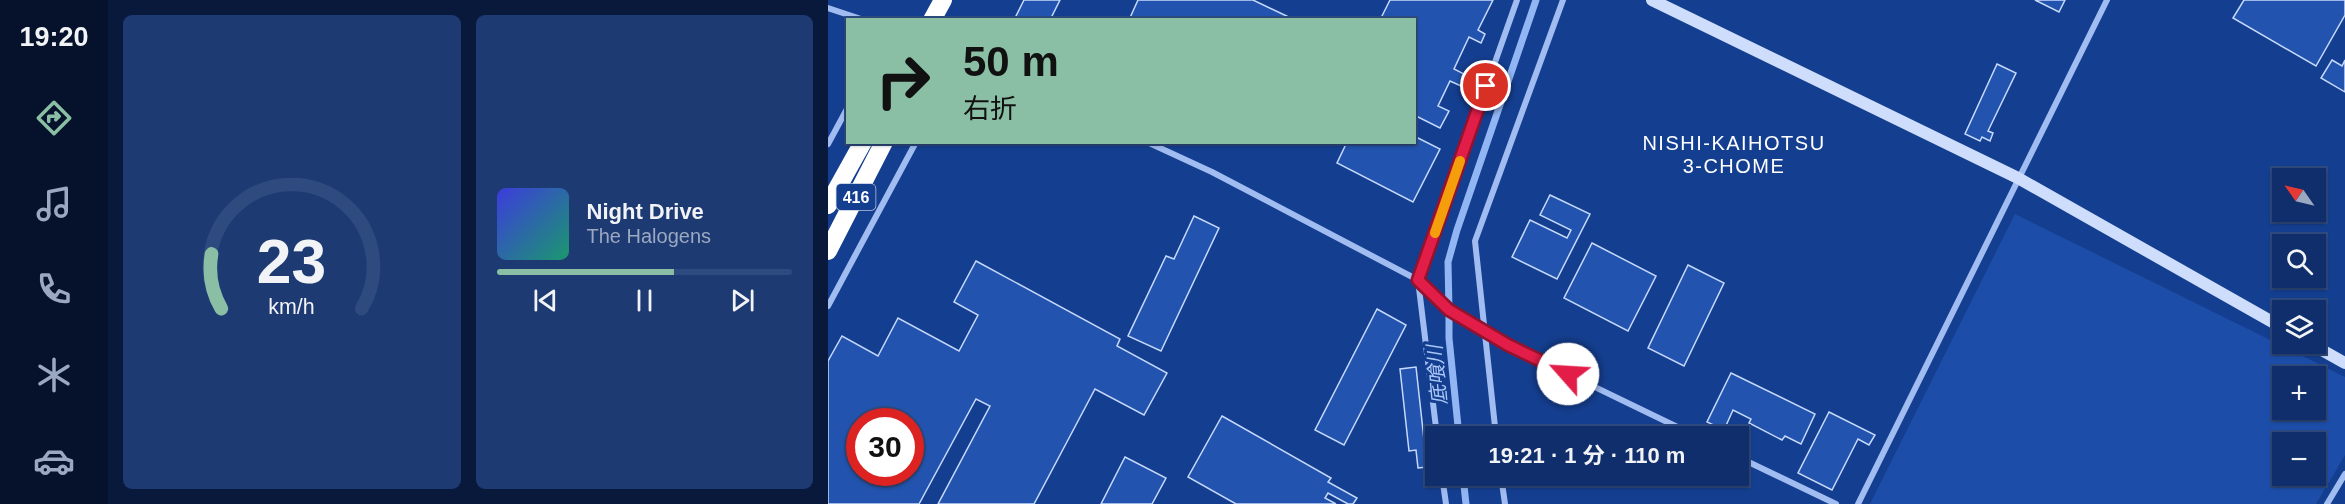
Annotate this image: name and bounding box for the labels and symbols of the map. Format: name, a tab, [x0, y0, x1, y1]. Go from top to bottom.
pin	[1460, 60, 1511, 111]
district label: NISHI-KAIHOTSU 3-CHOME	[1642, 132, 1826, 177]
north arrow	[2272, 168, 2326, 222]
road number: 416	[837, 184, 876, 210]
water label: 底喰川	[1423, 342, 1451, 406]
position arrow	[1536, 342, 1600, 406]
speed limit sign: 30	[846, 408, 924, 486]

